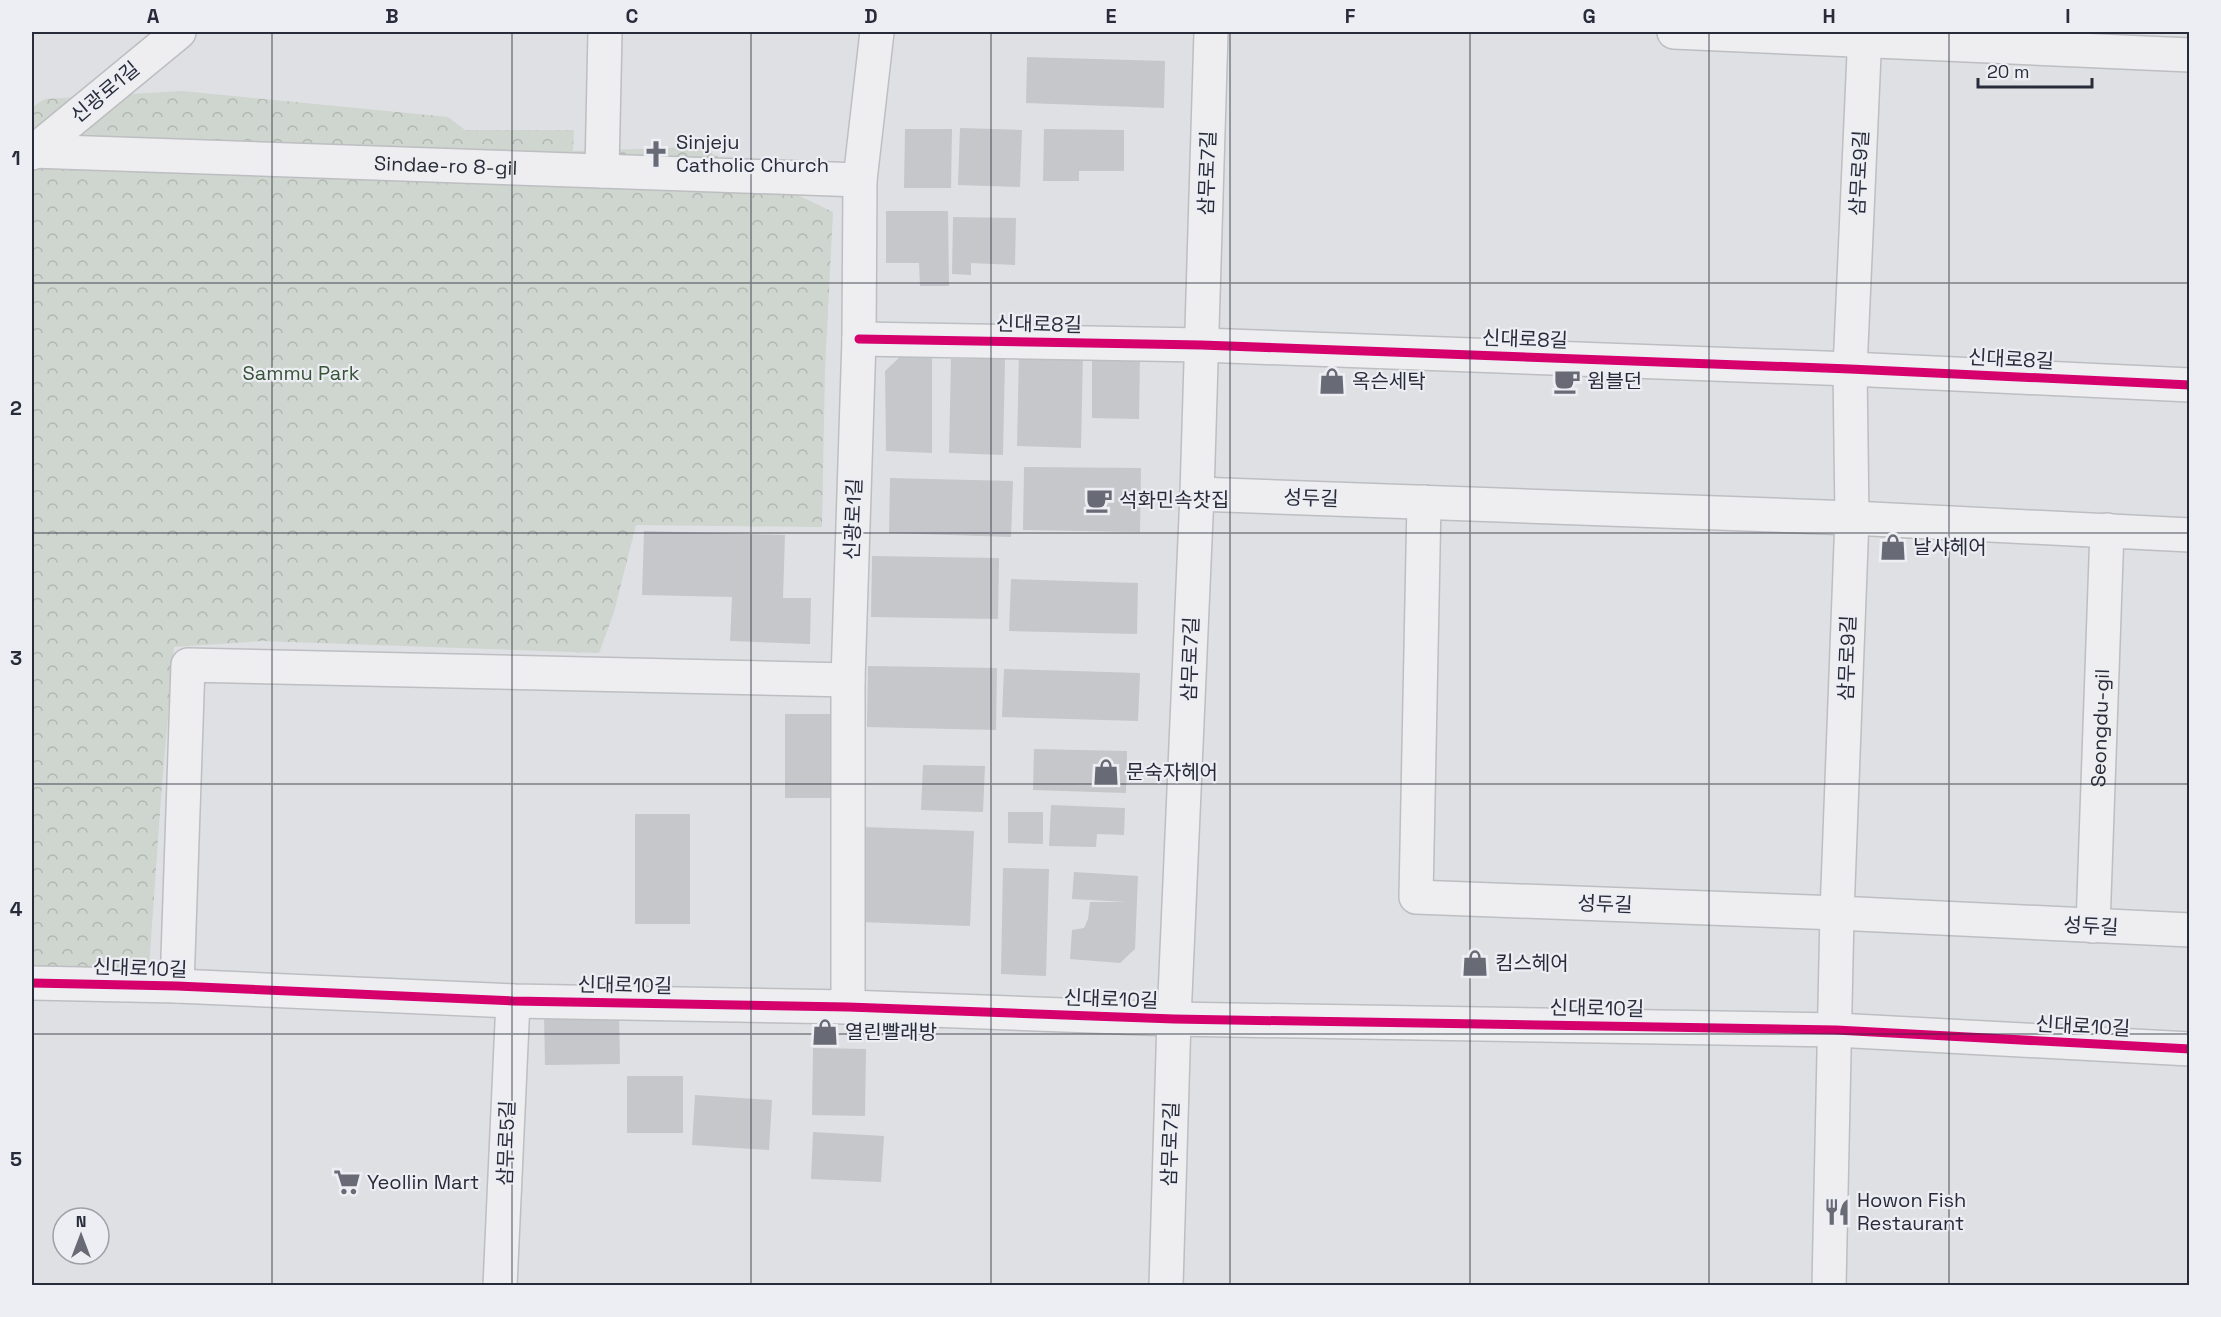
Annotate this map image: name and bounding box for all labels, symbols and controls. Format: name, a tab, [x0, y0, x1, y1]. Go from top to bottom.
text: A	[147, 3, 160, 29]
text: B	[385, 3, 399, 29]
text: C	[626, 3, 639, 29]
text: D	[864, 3, 878, 29]
text: E	[1105, 3, 1117, 29]
text: F	[1345, 3, 1356, 29]
text: G	[1582, 3, 1596, 29]
text: H	[1822, 3, 1836, 29]
text: I	[2065, 3, 2071, 29]
scale bar	[1978, 51, 2092, 89]
street label: 신광로1길	[65, 56, 145, 128]
text: 20 m	[1987, 60, 2030, 83]
place label: Sinjeju Catholic Church	[676, 129, 829, 178]
street label: 삼무로9길	[1844, 129, 1874, 217]
street label: 삼무로7길	[1193, 130, 1221, 216]
church icon: Sinjeju Catholic Church	[641, 139, 671, 169]
text: 1	[11, 145, 21, 171]
street label: Sindae-ro 8-gil	[374, 150, 518, 181]
street label: 신대로8길	[996, 310, 1082, 338]
street label: 신대로8길	[1482, 325, 1568, 353]
street label: 신대로8길	[1967, 344, 2055, 374]
park label: Sammu Park	[243, 360, 360, 386]
shop icon: 옥슨세탁	[1317, 366, 1347, 396]
cafe icon: 윔블던	[1552, 366, 1582, 396]
place label: 옥슨세탁	[1352, 368, 1426, 394]
place label: 윔블던	[1587, 368, 1642, 394]
text: 2	[10, 395, 22, 421]
street label: 신광로1길	[839, 478, 867, 560]
street label: 성두길	[1283, 484, 1339, 512]
cafe icon: 석화민속찻집	[1084, 485, 1114, 515]
place label: 석화민속찻집	[1119, 487, 1229, 513]
shop icon: 날샤헤어	[1878, 532, 1908, 562]
place label: 날샤헤어	[1913, 534, 1987, 560]
street label: 삼무로9길	[1833, 615, 1861, 701]
street label: 삼무로7길	[1176, 616, 1204, 702]
text: 3	[10, 645, 22, 671]
street label: Seongdu-gil	[2085, 668, 2115, 788]
shop icon: 문숙자헤어	[1091, 757, 1121, 787]
place label: 문숙자헤어	[1126, 759, 1218, 785]
street label: 성두길	[1577, 890, 1633, 918]
text: 4	[10, 896, 23, 922]
street label: 성두길	[2063, 912, 2119, 940]
shop icon: 킴스헤어	[1460, 948, 1490, 978]
place label: 킴스헤어	[1495, 950, 1569, 976]
street label: 신대로10길	[92, 953, 188, 983]
street label: 신대로10길	[577, 971, 673, 999]
street label: 신대로10길	[1063, 984, 1159, 1014]
street label: 신대로10길	[1549, 994, 1645, 1022]
street label: 신대로10길	[2035, 1011, 2131, 1041]
shop icon: 열린빨래방	[810, 1017, 840, 1047]
place label: 열린빨래방	[845, 1019, 937, 1045]
street label: 삼무로5길	[492, 1100, 520, 1186]
street label: 삼무로7길	[1156, 1101, 1184, 1187]
text: 5	[10, 1146, 22, 1172]
supermarket icon: Yeollin Mart	[332, 1167, 362, 1197]
place label: Yeollin Mart	[367, 1169, 479, 1195]
place label: Howon Fish Restaurant	[1857, 1187, 1966, 1236]
restaurant icon: Howon Fish Restaurant	[1822, 1197, 1852, 1227]
north arrow	[51, 1206, 111, 1266]
text: N	[76, 1211, 86, 1232]

